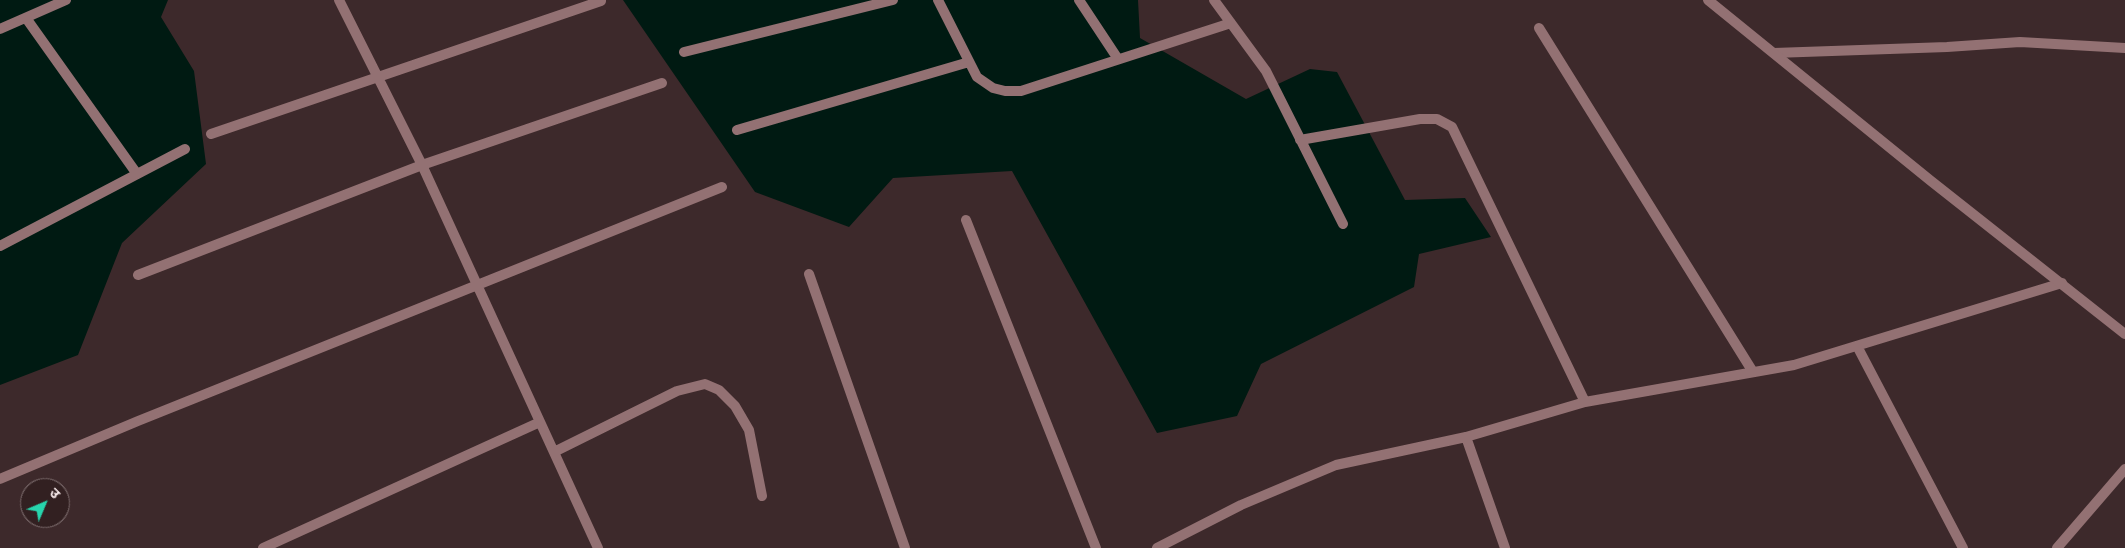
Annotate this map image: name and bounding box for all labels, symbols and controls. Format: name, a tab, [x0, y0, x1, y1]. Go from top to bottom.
north arrow	[20, 478, 70, 528]
text: उ	[46, 484, 64, 502]

